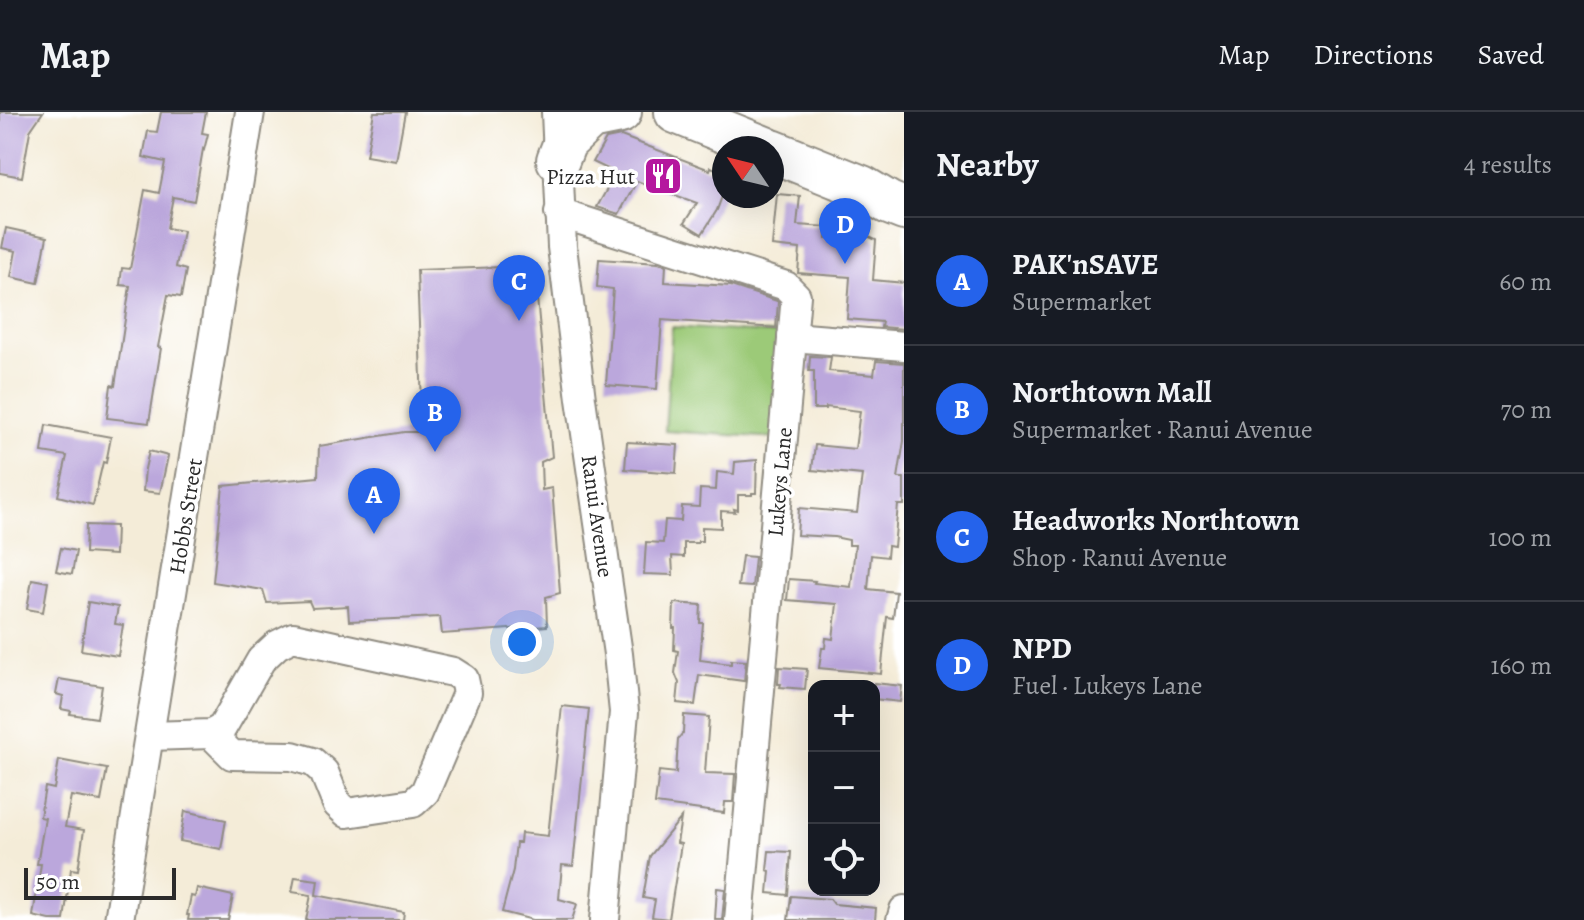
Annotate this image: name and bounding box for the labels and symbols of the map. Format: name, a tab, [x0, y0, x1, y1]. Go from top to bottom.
north arrow	[712, 136, 784, 208]
restaurant icon: Pizza Hut	[642, 155, 684, 197]
place label: Pizza Hut	[546, 162, 635, 192]
pin: D	[819, 198, 871, 264]
pin: C	[493, 255, 545, 321]
pin: B	[409, 386, 461, 452]
street label: Lukeys Lane	[760, 426, 800, 538]
street label: Ranui Avenue	[574, 453, 620, 579]
street label: Hobbs Street	[162, 456, 210, 576]
pin: A	[348, 468, 400, 534]
your location	[502, 622, 542, 662]
scale bar	[24, 864, 176, 900]

